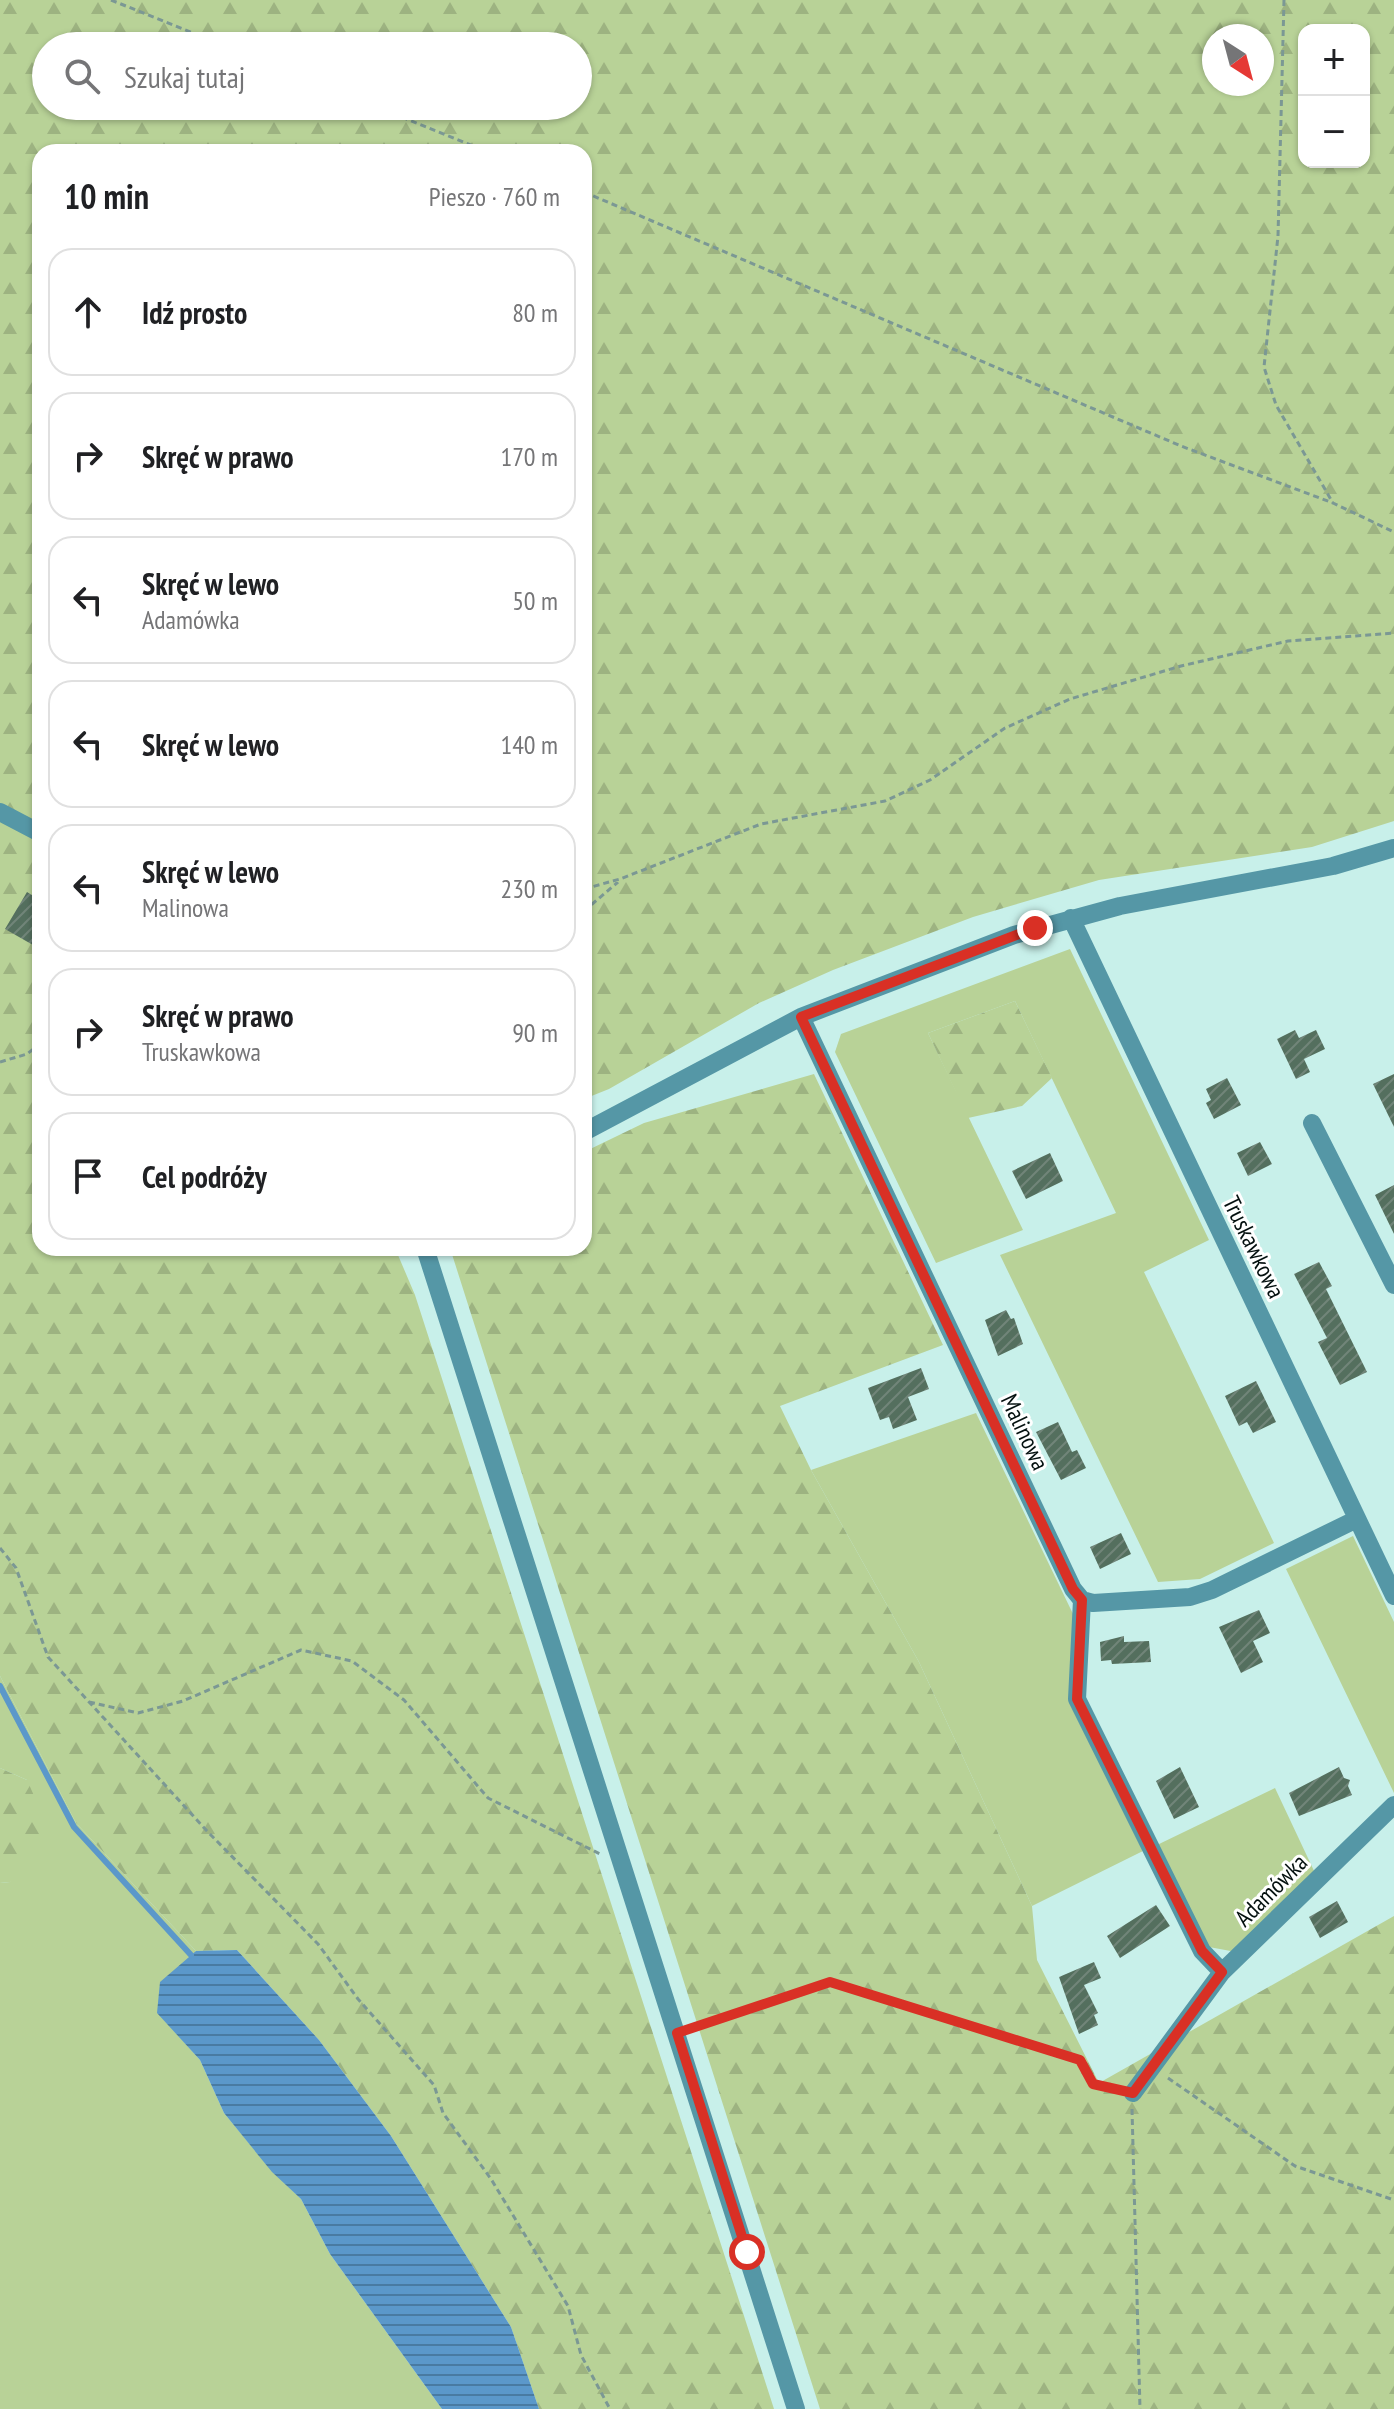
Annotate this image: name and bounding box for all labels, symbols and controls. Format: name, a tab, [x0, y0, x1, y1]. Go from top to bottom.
north arrow	[1202, 24, 1274, 96]
map controls	[1298, 24, 1370, 168]
button: +	[1298, 24, 1370, 96]
search box	[32, 32, 592, 120]
icon: search	[60, 54, 104, 98]
text: Szukaj tutaj	[124, 57, 245, 96]
button: −	[1298, 96, 1370, 168]
text: 10 min	[64, 174, 149, 218]
text: Pieszo · 760 m	[429, 180, 560, 213]
icon: ahead	[66, 290, 110, 334]
text: Idź prosto	[142, 293, 247, 332]
text: 80 m	[512, 296, 558, 329]
icon: right	[66, 434, 110, 478]
text: Skręć w prawo	[142, 437, 294, 476]
text: 170 m	[500, 440, 558, 473]
text: Skręć w lewo	[142, 564, 279, 603]
icon: left	[66, 578, 110, 622]
text: 50 m	[512, 584, 558, 617]
text: Adamówka	[142, 603, 240, 636]
icon: left	[66, 722, 110, 766]
text: Skręć w lewo	[142, 725, 279, 764]
text: 140 m	[500, 728, 558, 761]
text: Skręć w lewo	[142, 852, 279, 891]
icon: left	[66, 866, 110, 910]
text: 230 m	[500, 872, 558, 905]
text: Malinowa	[142, 891, 229, 924]
route end	[1017, 910, 1053, 946]
text: Skręć w prawo	[142, 996, 294, 1035]
icon: right	[66, 1010, 110, 1054]
text: 90 m	[512, 1016, 558, 1049]
text: Truskawkowa	[142, 1035, 261, 1068]
icon: arrive	[66, 1154, 110, 1198]
text: Cel podróży	[142, 1157, 267, 1196]
street label: Truskawkowa	[1216, 1191, 1292, 1303]
street label: Malinowa	[994, 1389, 1056, 1475]
street label: Adamówka	[1228, 1847, 1314, 1933]
route start	[729, 2234, 765, 2270]

